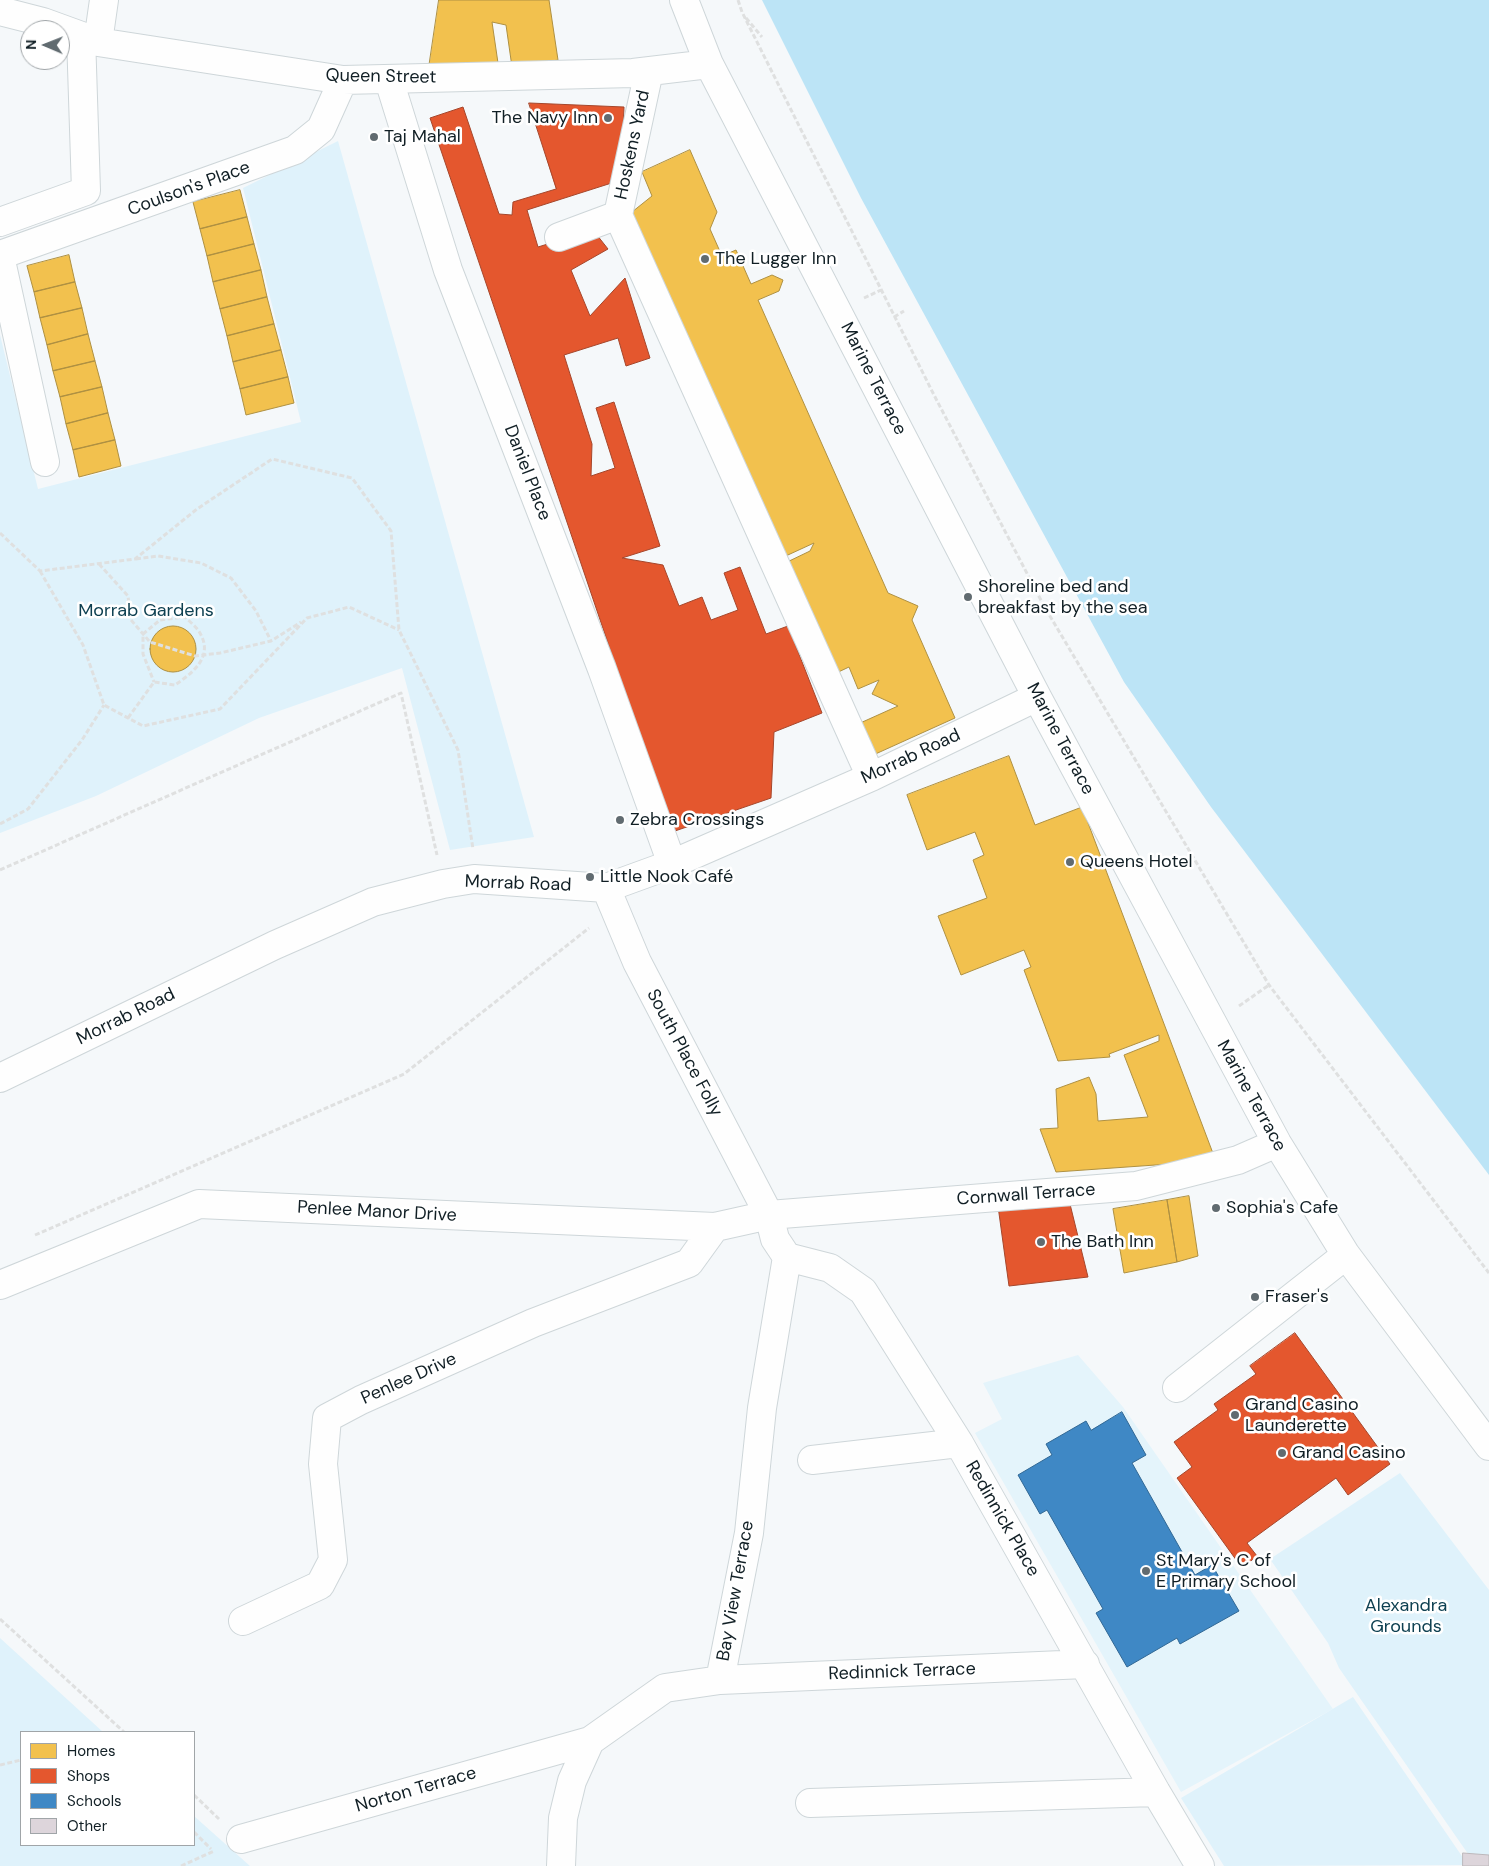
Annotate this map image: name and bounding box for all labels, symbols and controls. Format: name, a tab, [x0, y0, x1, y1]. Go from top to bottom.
north arrow	[20, 20, 70, 70]
text: N	[22, 39, 40, 50]
street label: Queen Street	[325, 65, 437, 89]
street label: Hoskens Yard	[611, 88, 655, 202]
place label: The Navy Inn	[491, 107, 598, 129]
marker: The Navy Inn	[602, 112, 614, 124]
place label: Taj Mahal	[384, 126, 461, 148]
marker: Taj Mahal	[368, 131, 380, 143]
street label: Coulson's Place	[125, 157, 253, 221]
place label: The Lugger Inn	[715, 248, 837, 270]
marker: The Lugger Inn	[699, 253, 711, 265]
street label: Marine Terrace	[835, 319, 911, 439]
street label: Daniel Place	[499, 422, 555, 524]
place label: Shoreline bed and breakfast by the sea	[978, 576, 1148, 618]
marker: Shoreline bed and breakfast by the sea	[962, 591, 974, 603]
park label: Morrab Gardens	[78, 600, 214, 622]
street label: Marine Terrace	[1021, 679, 1099, 799]
street label: Morrab Road	[858, 725, 964, 789]
place label: Zebra Crossings	[630, 809, 764, 831]
marker: Zebra Crossings	[614, 814, 626, 826]
place label: Queens Hotel	[1080, 851, 1192, 873]
marker: Queens Hotel	[1064, 856, 1076, 868]
place label: Little Nook Café	[600, 866, 733, 888]
street label: Morrab Road	[464, 871, 572, 897]
marker: Little Nook Café	[584, 871, 596, 883]
street label: Morrab Road	[73, 984, 179, 1050]
street label: South Place Folly	[641, 986, 727, 1120]
street label: Marine Terrace	[1212, 1037, 1290, 1155]
street label: Cornwall Terrace	[956, 1179, 1096, 1211]
street label: Penlee Manor Drive	[297, 1197, 457, 1227]
place label: Sophia's Cafe	[1226, 1197, 1338, 1219]
marker: Sophia's Cafe	[1210, 1202, 1222, 1214]
place label: The Bath Inn	[1051, 1231, 1154, 1253]
marker: The Bath Inn	[1035, 1236, 1047, 1248]
place label: Fraser's	[1265, 1286, 1329, 1308]
marker: Fraser's	[1249, 1291, 1261, 1303]
street label: Penlee Drive	[358, 1348, 460, 1410]
place label: Grand Casino Launderette	[1245, 1394, 1359, 1436]
marker: Grand Casino Launderette	[1229, 1409, 1241, 1421]
place label: Grand Casino	[1292, 1442, 1406, 1464]
marker: Grand Casino	[1276, 1447, 1288, 1459]
street label: Redinnick Place	[960, 1457, 1044, 1581]
street label: Bay View Terrace	[713, 1519, 759, 1663]
place label: St Mary's C of E Primary School	[1156, 1550, 1296, 1592]
marker: St Mary's C of E Primary School	[1140, 1565, 1152, 1577]
park label: Alexandra Grounds	[1365, 1595, 1447, 1638]
street label: Redinnick Terrace	[828, 1659, 976, 1685]
legend	[20, 1731, 195, 1846]
text: Homes	[67, 1741, 116, 1761]
street label: Norton Terrace	[353, 1762, 479, 1818]
text: Shops	[67, 1766, 110, 1786]
text: Schools	[67, 1791, 122, 1811]
text: Other	[67, 1816, 107, 1836]

